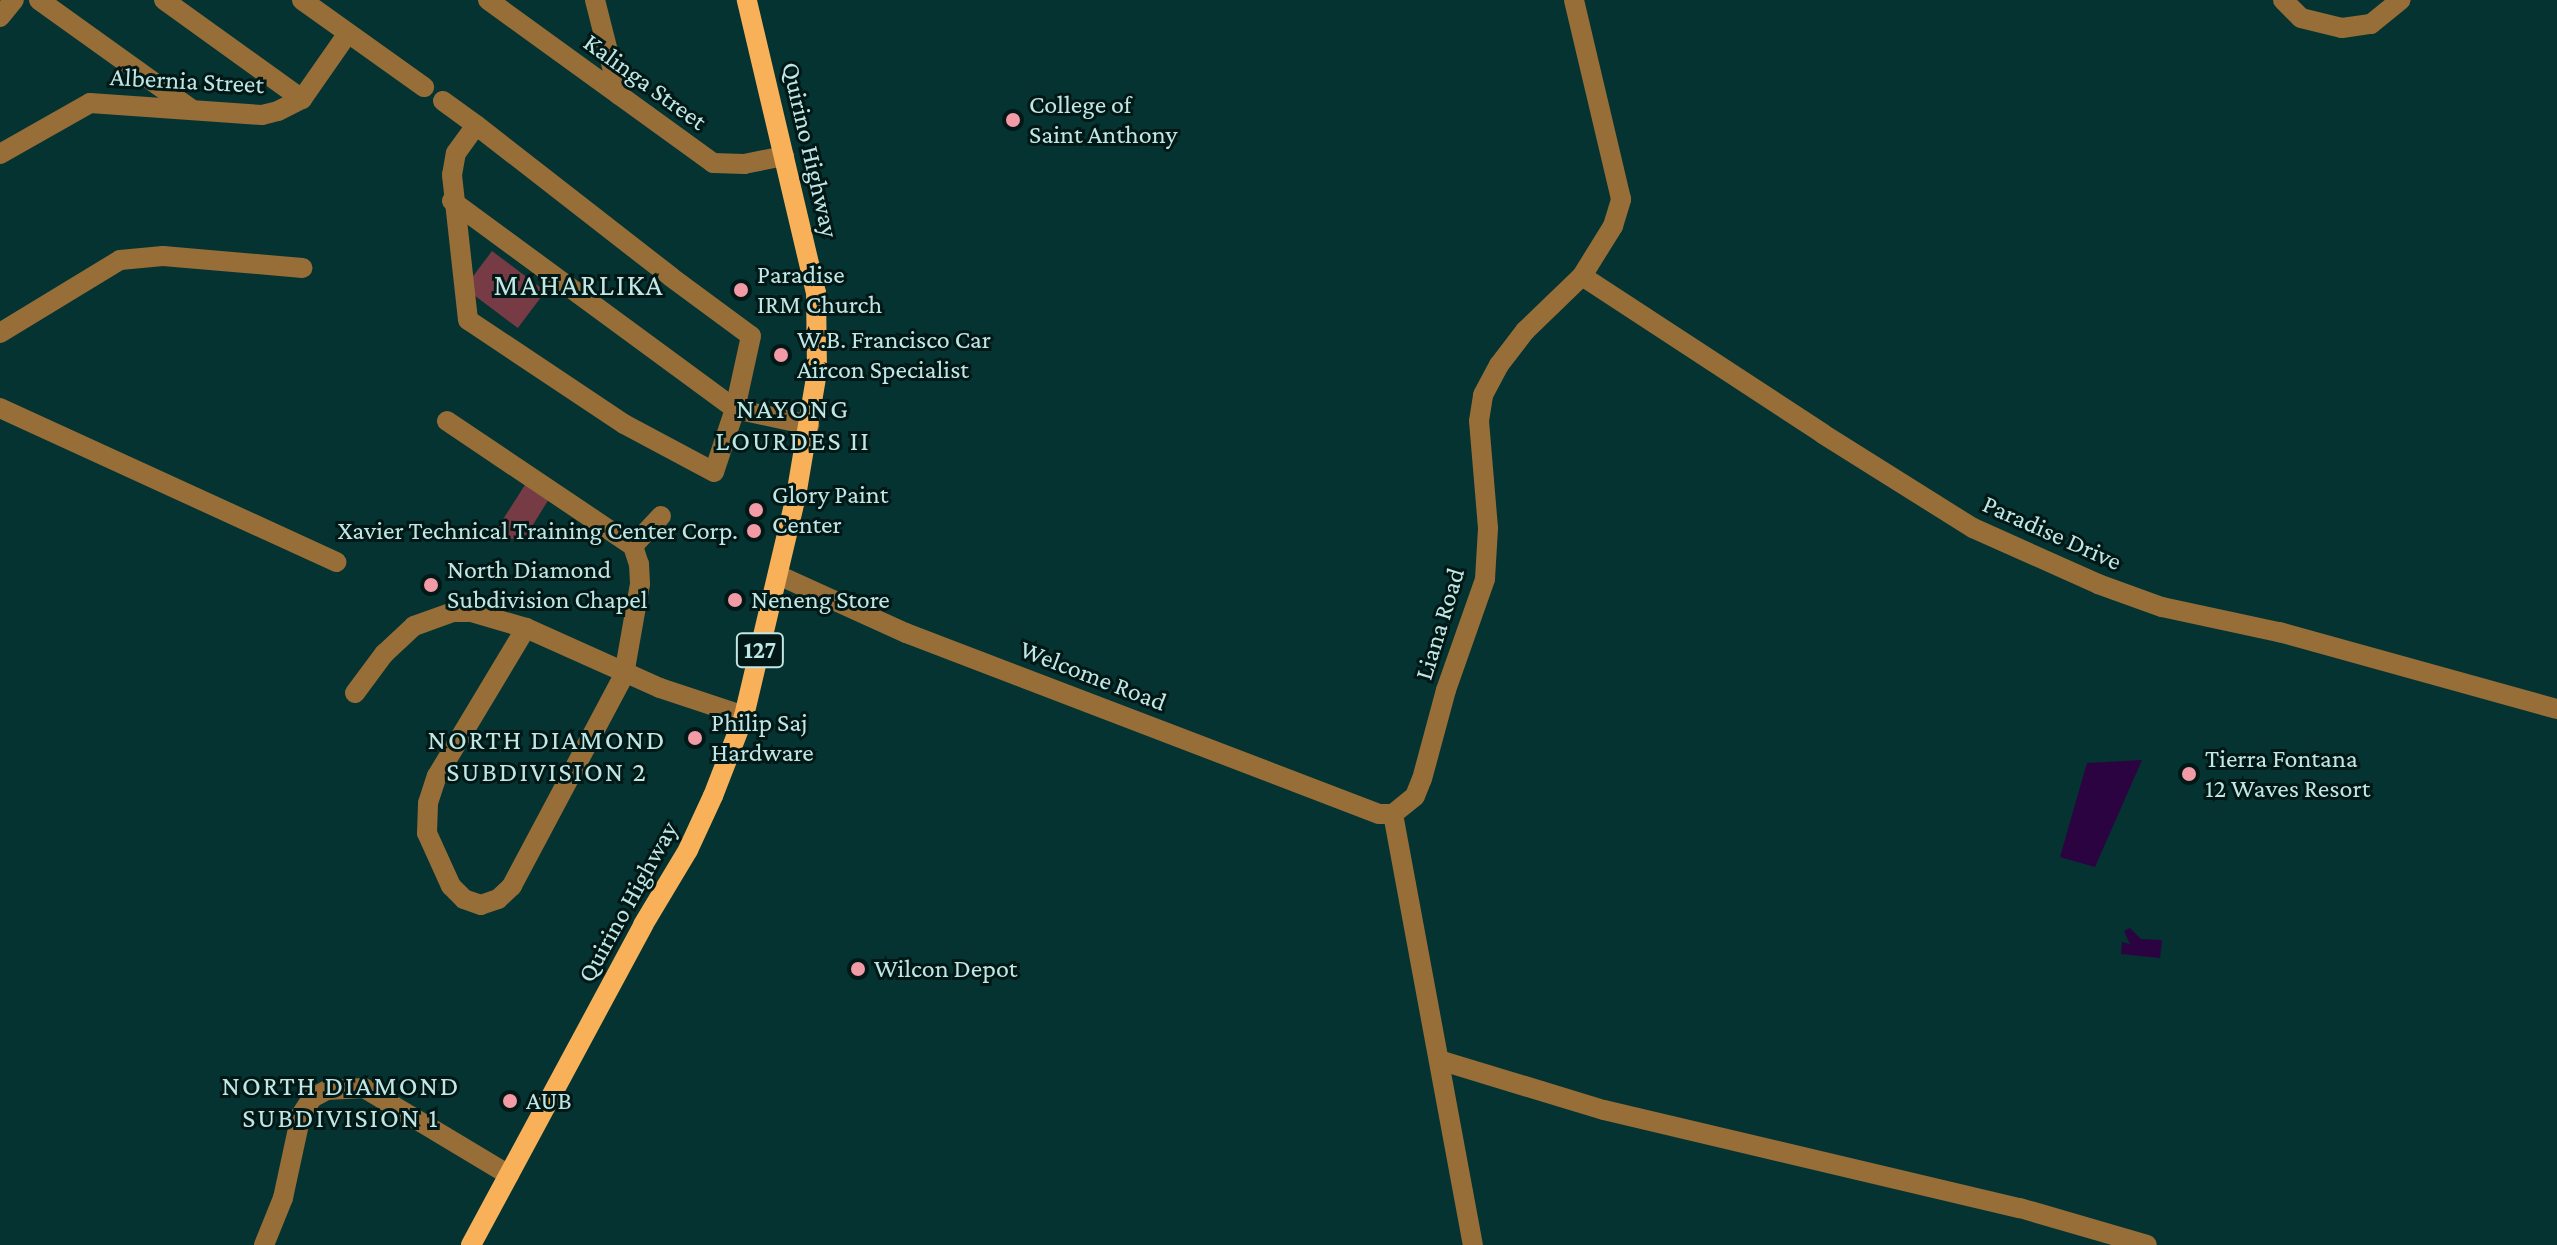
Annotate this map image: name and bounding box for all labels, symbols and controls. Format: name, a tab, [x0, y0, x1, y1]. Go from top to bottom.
street label: Kalinga Street	[577, 27, 713, 137]
street label: Quirino Highway	[775, 59, 845, 241]
street label: Albernia Street	[109, 61, 265, 101]
place label: College of Saint Anthony	[1029, 89, 1178, 150]
marker: College of Saint Anthony	[1004, 111, 1022, 129]
place label: Paradise IRM Church	[757, 259, 882, 320]
district label: MAHARLIKA	[493, 267, 665, 303]
marker: Paradise IRM Church	[732, 281, 750, 299]
place label: W.B. Francisco Car Aircon Specialist	[797, 324, 991, 386]
marker: W.B. Francisco Car Aircon Specialist	[772, 346, 790, 364]
district label: NAYONG LOURDES II	[715, 392, 871, 458]
place label: Glory Paint Center	[772, 479, 888, 540]
street label: Paradise Drive	[1978, 488, 2126, 578]
marker: Glory Paint Center	[747, 501, 765, 519]
place label: Xavier Technical Training Center Corp.	[338, 515, 738, 547]
marker: Xavier Technical Training Center Corp.	[745, 522, 763, 540]
place label: North Diamond Subdivision Chapel	[447, 554, 648, 616]
street label: Liana Road	[1408, 564, 1472, 684]
marker: North Diamond Subdivision Chapel	[422, 576, 440, 594]
place label: Neneng Store	[751, 584, 890, 616]
marker: Neneng Store	[726, 591, 744, 609]
road number: 127	[734, 630, 786, 670]
street label: Welcome Road	[1015, 634, 1171, 718]
place label: Philip Saj Hardware	[711, 707, 814, 768]
district label: NORTH DIAMOND SUBDIVISION 2	[427, 723, 667, 789]
marker: Philip Saj Hardware	[686, 729, 704, 747]
place label: Tierra Fontana 12 Waves Resort	[2205, 743, 2370, 804]
marker: Tierra Fontana 12 Waves Resort	[2180, 765, 2198, 783]
street label: Quirino Highway	[571, 816, 685, 988]
place label: Wilcon Depot	[874, 953, 1017, 985]
marker: Wilcon Depot	[849, 960, 867, 978]
district label: NORTH DIAMOND SUBDIVISION 1	[221, 1069, 461, 1135]
place label: AUB	[526, 1085, 572, 1117]
marker: AUB	[501, 1092, 519, 1110]

